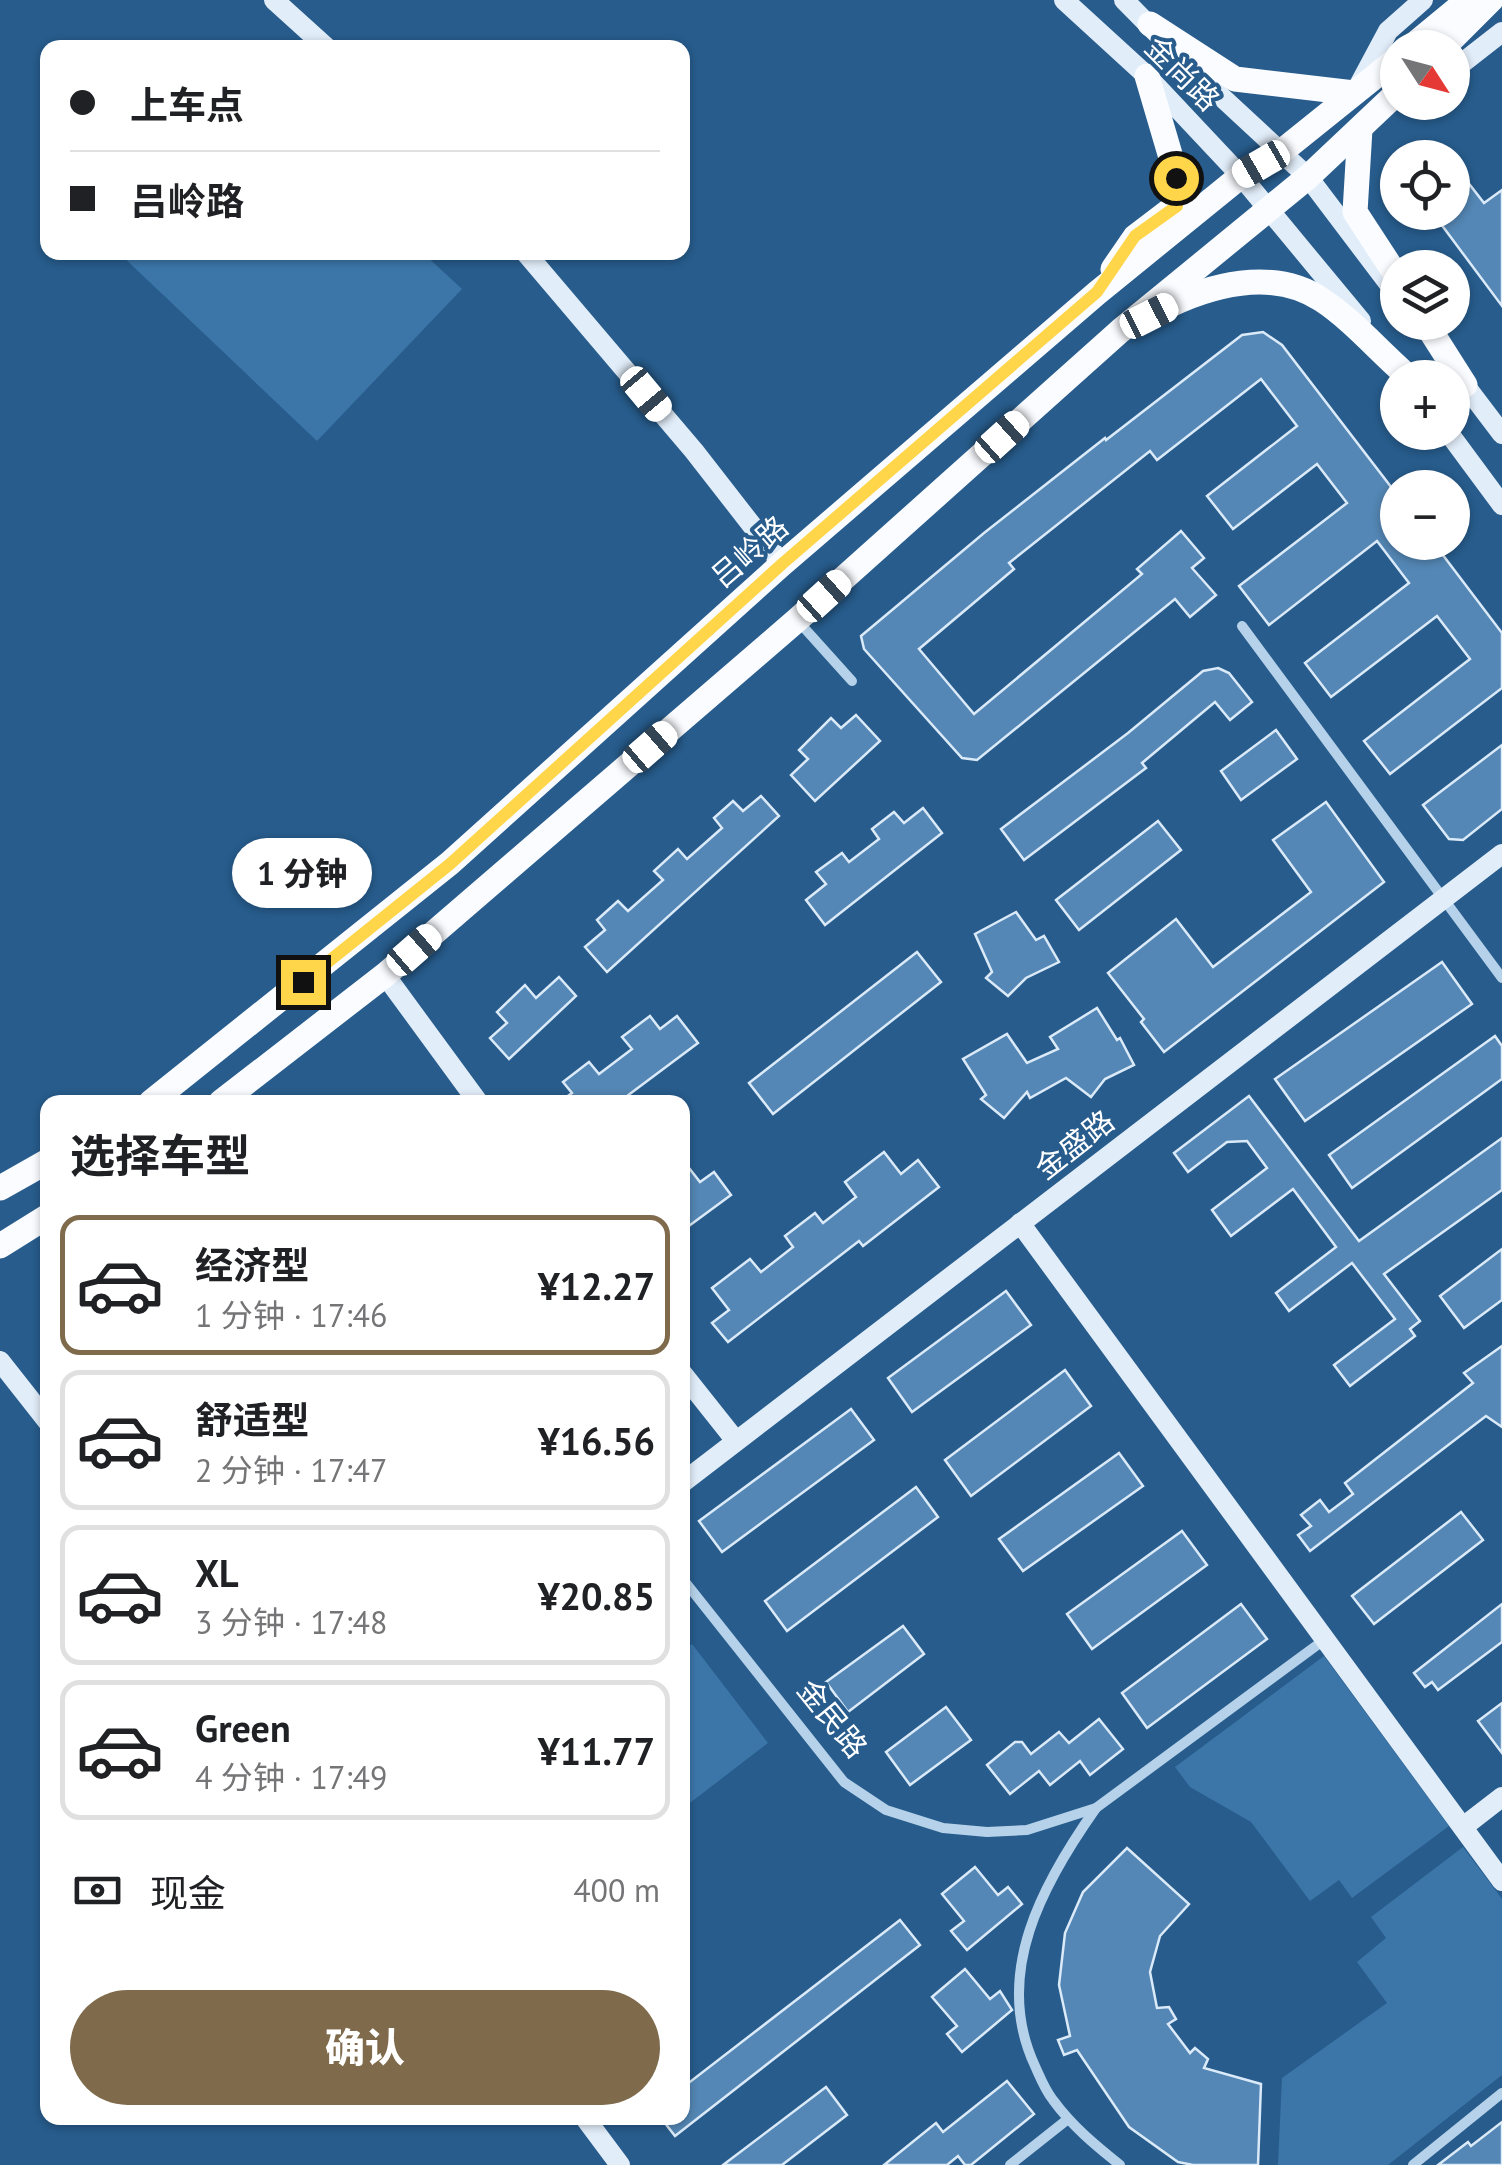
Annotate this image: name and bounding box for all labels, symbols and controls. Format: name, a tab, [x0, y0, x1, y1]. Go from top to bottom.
street label: 金尚路	[1137, 27, 1229, 119]
north arrow	[1380, 30, 1470, 120]
map controls	[1380, 30, 1470, 560]
text: 上车点	[130, 80, 244, 129]
car	[1228, 136, 1294, 192]
button: locate	[1380, 140, 1470, 230]
route start	[1154, 156, 1199, 201]
text: 吕岭路	[130, 176, 244, 225]
button: layers	[1380, 250, 1470, 340]
car	[1115, 289, 1183, 343]
button: +	[1380, 360, 1470, 450]
car	[615, 361, 677, 427]
car	[970, 406, 1034, 468]
button: −	[1380, 470, 1470, 560]
street label: 吕岭路	[702, 507, 796, 595]
car	[792, 565, 856, 627]
car	[618, 716, 682, 778]
callout: 1 分钟	[233, 837, 373, 907]
text: 1 分钟	[257, 852, 347, 894]
car	[382, 919, 446, 981]
route end	[281, 960, 326, 1005]
street label: 金盛路	[1027, 1101, 1121, 1187]
text: 选择车型	[70, 1126, 250, 1184]
icon: car	[75, 1240, 165, 1330]
text: 经济型	[195, 1240, 309, 1289]
text: ¥12.27	[538, 1261, 655, 1310]
text: 1 分钟 · 17:46	[195, 1294, 387, 1336]
icon: car	[75, 1395, 165, 1485]
text: 舒适型	[195, 1395, 309, 1444]
text: ¥16.56	[538, 1416, 655, 1465]
text: 2 分钟 · 17:47	[195, 1449, 387, 1491]
text: XL	[195, 1548, 239, 1597]
icon: car	[75, 1550, 165, 1640]
text: ¥20.85	[538, 1571, 655, 1620]
text: 3 分钟 · 17:48	[195, 1601, 387, 1643]
street label: 金民路	[790, 1671, 876, 1765]
text: Green	[195, 1703, 291, 1752]
icon: car	[75, 1705, 165, 1795]
text: ¥11.77	[538, 1726, 655, 1775]
text: 4 分钟 · 17:49	[195, 1756, 387, 1798]
icon: cash	[70, 1863, 125, 1918]
text: 现金	[150, 1868, 226, 1917]
text: 400 m	[573, 1869, 660, 1911]
button: 确认	[70, 1990, 660, 2105]

